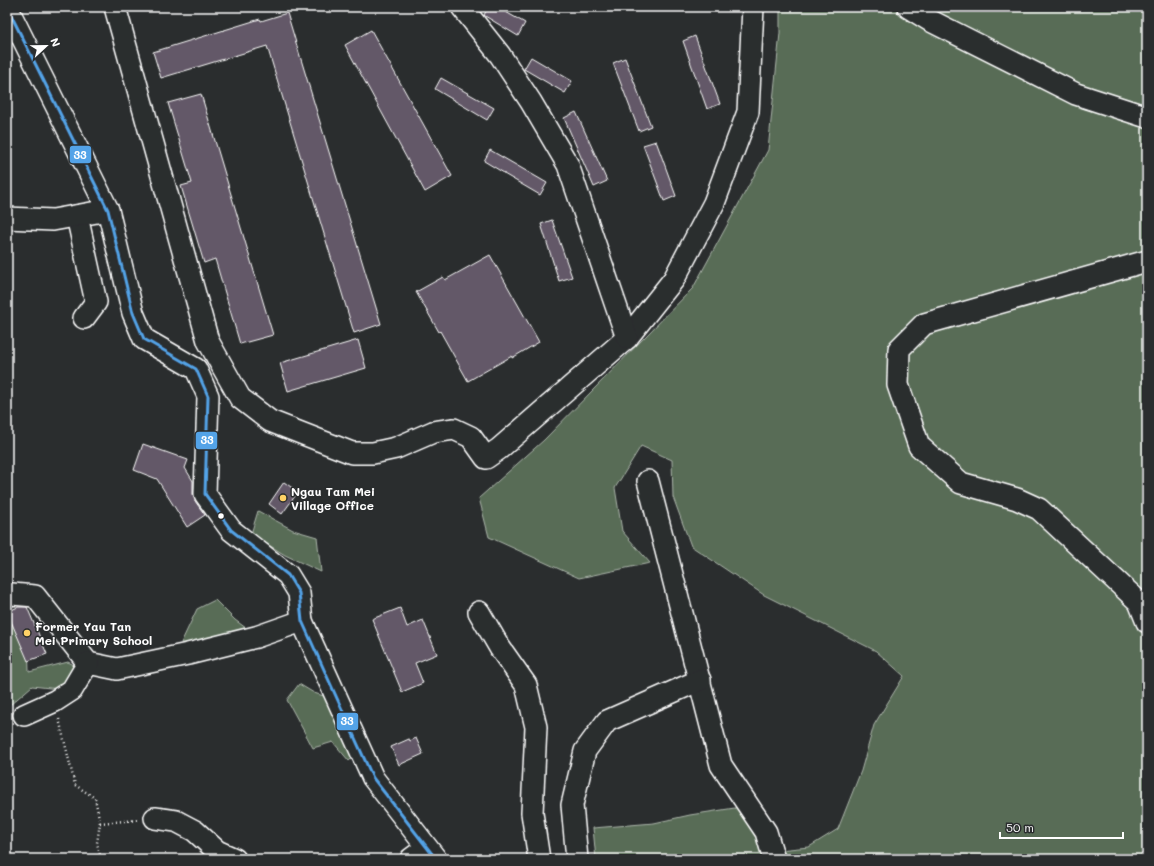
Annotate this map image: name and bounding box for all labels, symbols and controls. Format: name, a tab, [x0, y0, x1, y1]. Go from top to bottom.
north arrow	[26, 26, 66, 66]
text: N	[47, 35, 64, 49]
line badge: 33	[69, 145, 92, 164]
text: 33	[73, 147, 87, 162]
line badge: 33	[195, 431, 218, 450]
text: 33	[200, 432, 214, 447]
place label: Ngau Tam Mei Village Office	[291, 483, 375, 513]
marker: Ngau Tam Mei Village Office	[278, 493, 288, 503]
unlabelled marker	[216, 511, 226, 521]
place label: Former Yau Tan Mei Primary School	[35, 618, 152, 648]
marker: Former Yau Tan Mei Primary School	[22, 628, 32, 638]
line badge: 33	[336, 712, 359, 731]
text: 33	[340, 713, 354, 728]
scale bar	[1000, 814, 1123, 840]
text: 50 m	[1006, 819, 1034, 835]

